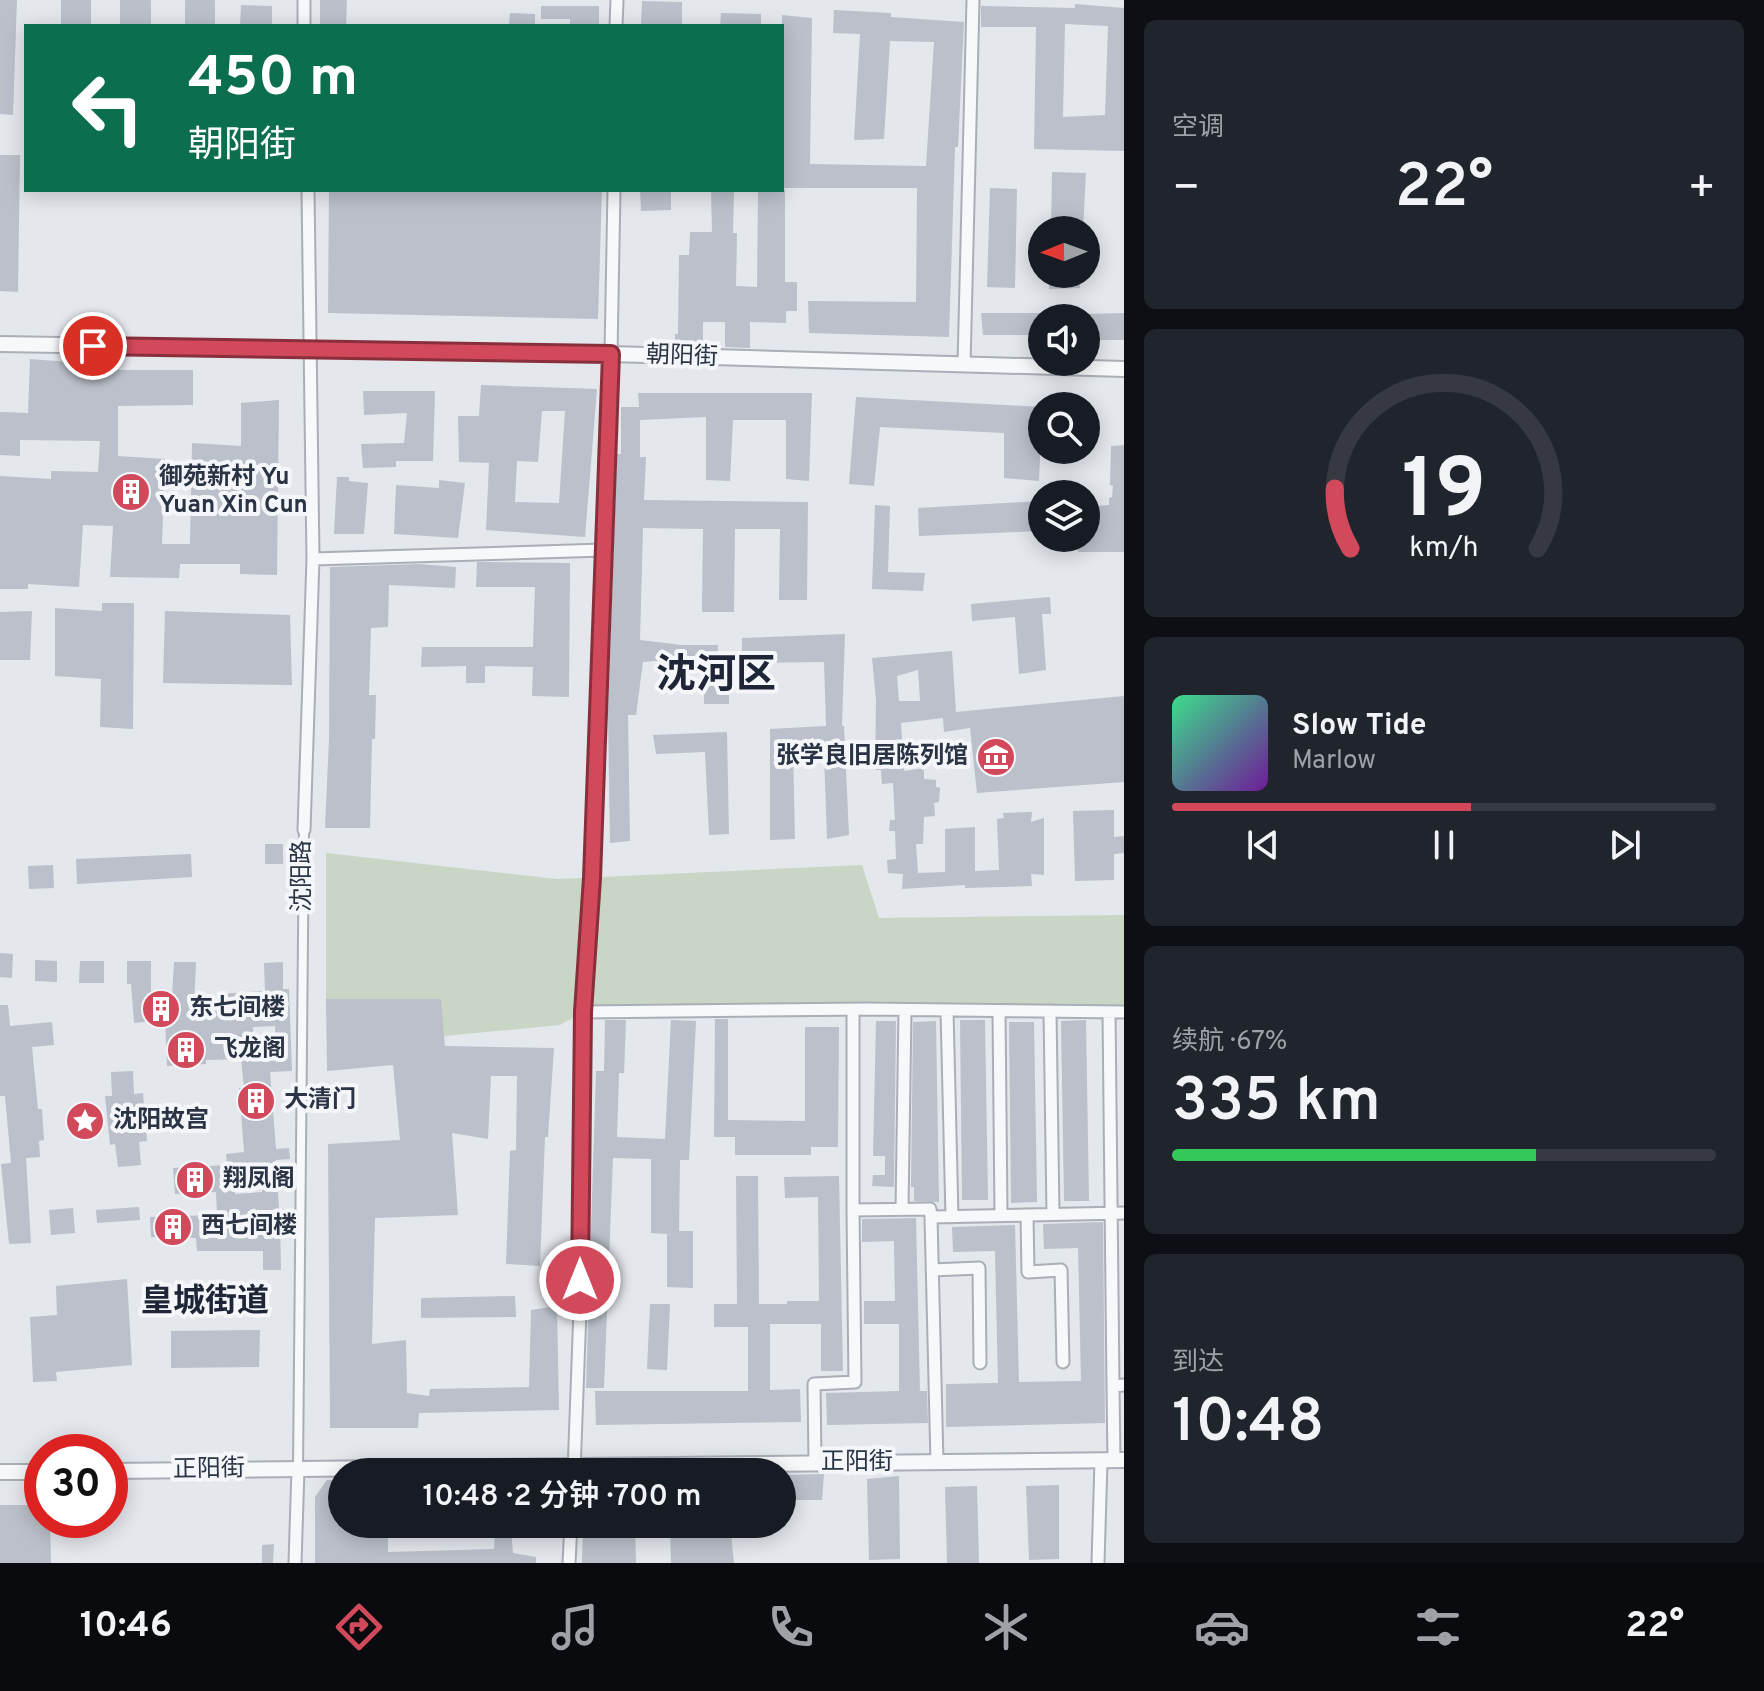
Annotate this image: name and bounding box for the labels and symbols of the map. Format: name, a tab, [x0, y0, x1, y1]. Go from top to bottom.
north arrow	[1028, 216, 1100, 288]
pin	[59, 312, 127, 380]
street label: 朝阳街	[645, 341, 719, 373]
place label: 御苑新村 Yu Yuan Xin Cun	[159, 463, 308, 521]
building icon: 御苑新村 Yu Yuan Xin Cun	[110, 471, 152, 513]
district label: 沈河区	[656, 652, 776, 702]
museum icon: 张学良旧居陈列馆	[975, 736, 1017, 778]
place label: 张学良旧居陈列馆	[776, 742, 968, 772]
street label: 沈阳路	[288, 840, 318, 912]
building icon: 东七间楼	[140, 988, 182, 1030]
place label: 东七间楼	[189, 994, 285, 1024]
building icon: 飞龙阁	[165, 1029, 207, 1071]
place label: 飞龙阁	[214, 1035, 286, 1065]
building icon: 大清门	[235, 1080, 277, 1122]
place label: 大清门	[284, 1086, 356, 1116]
place icon: 沈阳故宫	[64, 1100, 106, 1142]
place label: 沈阳故宫	[113, 1106, 209, 1136]
building icon: 翔凤阁	[174, 1159, 216, 1201]
place label: 翔凤阁	[223, 1165, 295, 1195]
building icon: 西七间楼	[152, 1206, 194, 1248]
place label: 西七间楼	[201, 1212, 297, 1242]
position arrow	[538, 1238, 622, 1322]
district label: 皇城街道	[141, 1283, 269, 1323]
speed limit sign: 30	[24, 1434, 128, 1538]
street label: 正阳街	[821, 1448, 893, 1478]
street label: 正阳街	[173, 1454, 245, 1486]

